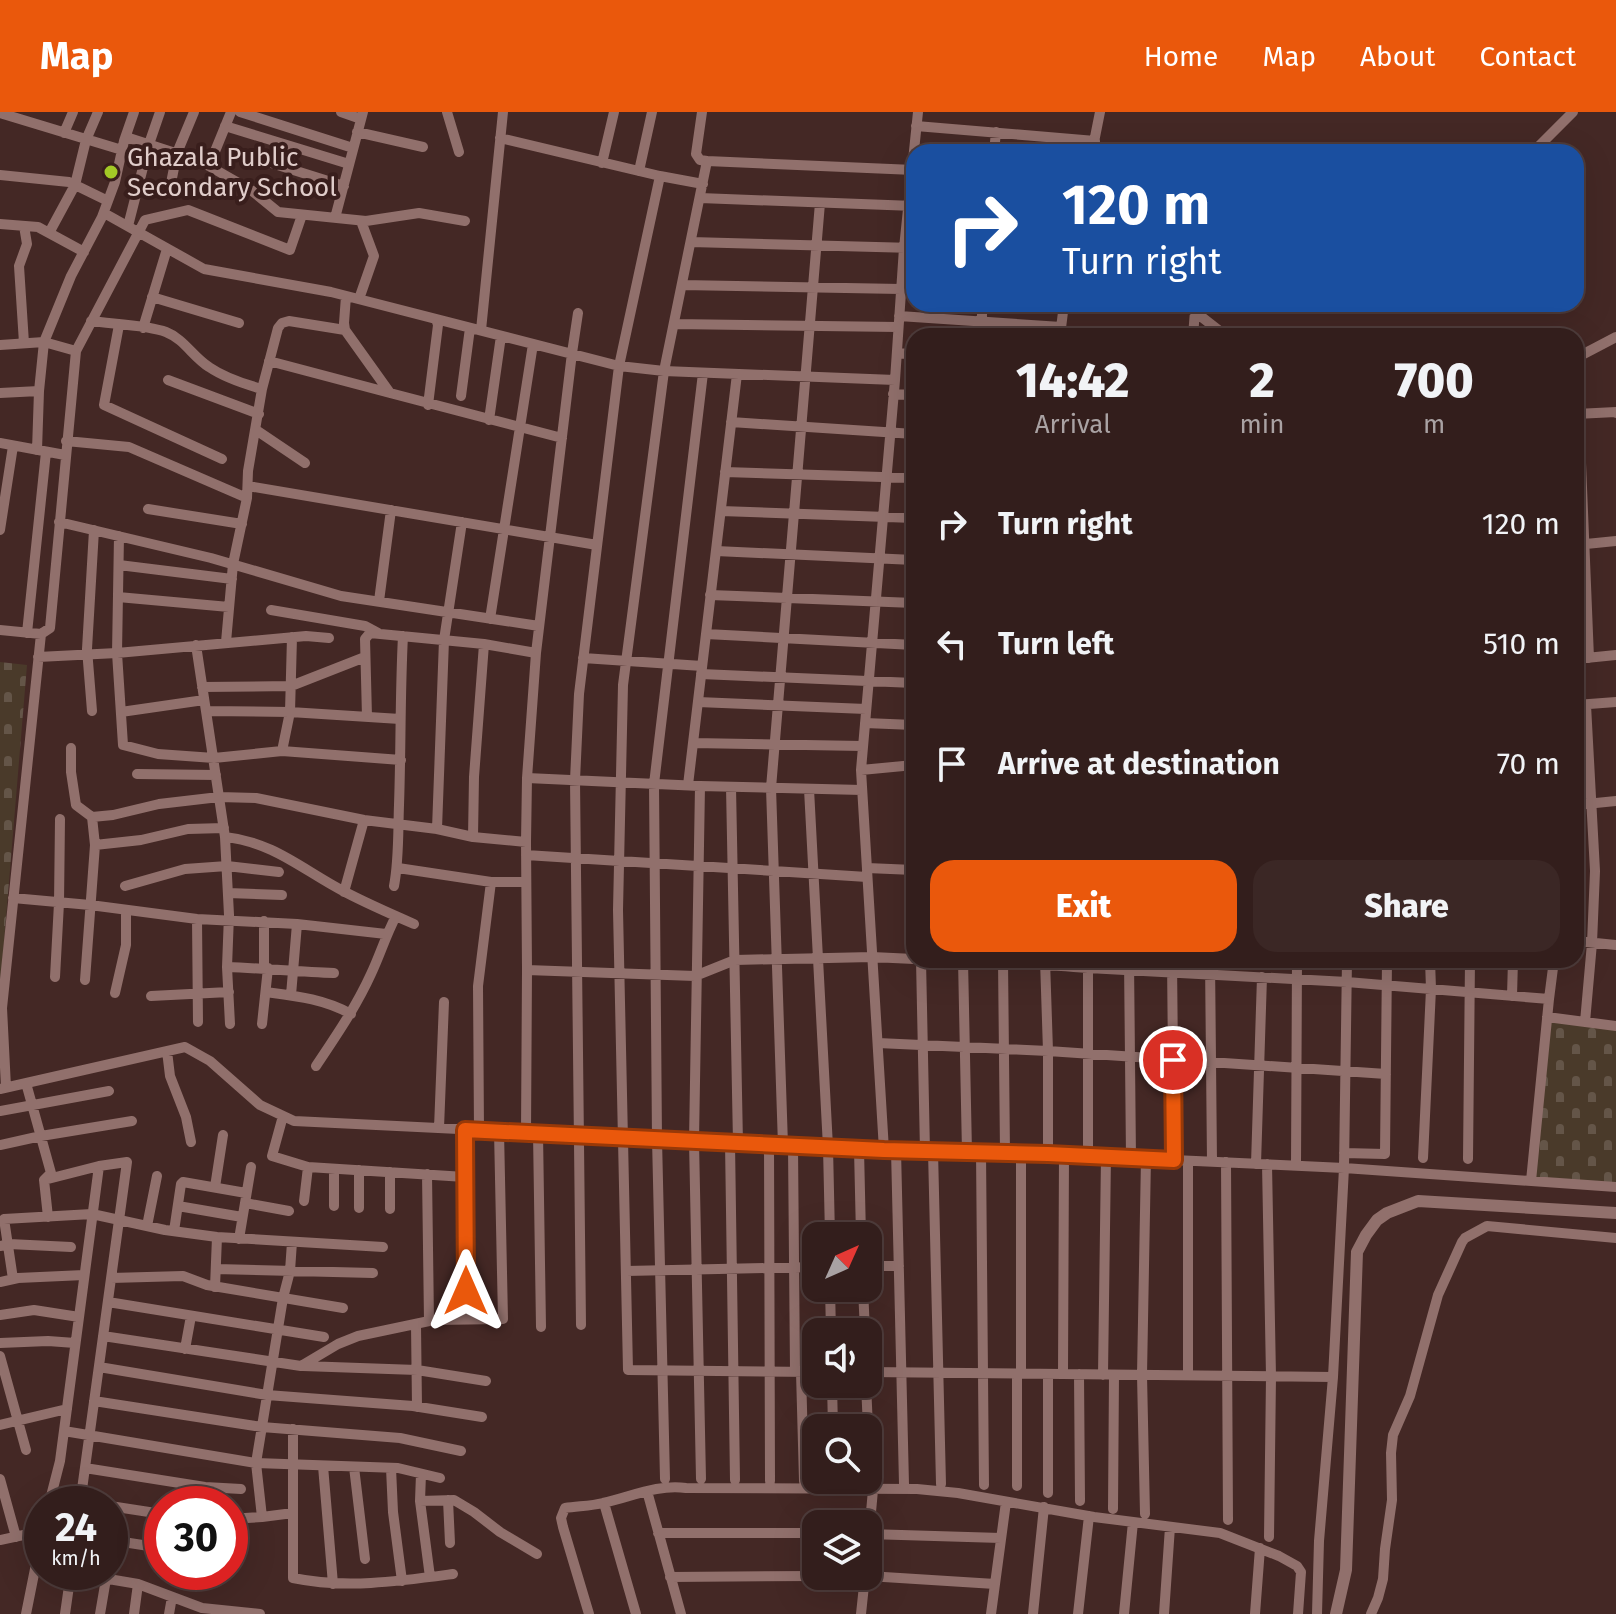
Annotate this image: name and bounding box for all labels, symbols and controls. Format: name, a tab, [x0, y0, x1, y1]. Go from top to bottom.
text: Map	[40, 33, 113, 79]
text: Home	[1144, 40, 1218, 73]
text: Map	[1262, 40, 1316, 73]
text: About	[1360, 40, 1435, 73]
text: Contact	[1479, 40, 1576, 73]
place label: Ghazala Public Secondary School	[127, 142, 337, 203]
marker: Ghazala Public Secondary School	[102, 163, 120, 181]
text: 120 m	[1062, 172, 1210, 239]
icon: right	[930, 176, 1034, 280]
text: Turn right	[1062, 240, 1222, 284]
text: 14:42	[1016, 352, 1129, 410]
text: 2	[1249, 352, 1275, 410]
text: 700	[1395, 352, 1474, 410]
text: Arrival	[1035, 409, 1111, 440]
text: min	[1240, 409, 1284, 440]
text: m	[1423, 409, 1445, 440]
icon: right	[930, 502, 974, 546]
text: Turn right	[998, 506, 1133, 542]
text: 120 m	[1482, 506, 1560, 542]
icon: left	[930, 622, 974, 666]
text: Turn left	[998, 626, 1114, 662]
text: 510 m	[1483, 626, 1560, 662]
icon: arrive	[930, 742, 974, 786]
text: Arrive at destination	[998, 746, 1280, 782]
text: 70 m	[1497, 746, 1560, 782]
button: Exit	[930, 860, 1237, 952]
button: Share	[1253, 860, 1560, 952]
pin	[1139, 1026, 1207, 1094]
icon: arrive	[1151, 1038, 1195, 1082]
north arrow	[802, 1222, 882, 1302]
map controls	[802, 1222, 882, 1590]
position arrow	[424, 1249, 508, 1333]
button: sound	[802, 1318, 882, 1398]
button: search	[802, 1414, 882, 1494]
speed limit sign: 30	[144, 1486, 248, 1590]
text: 24	[55, 1504, 97, 1552]
button: layers	[802, 1510, 882, 1590]
text: km/h	[51, 1546, 101, 1570]

